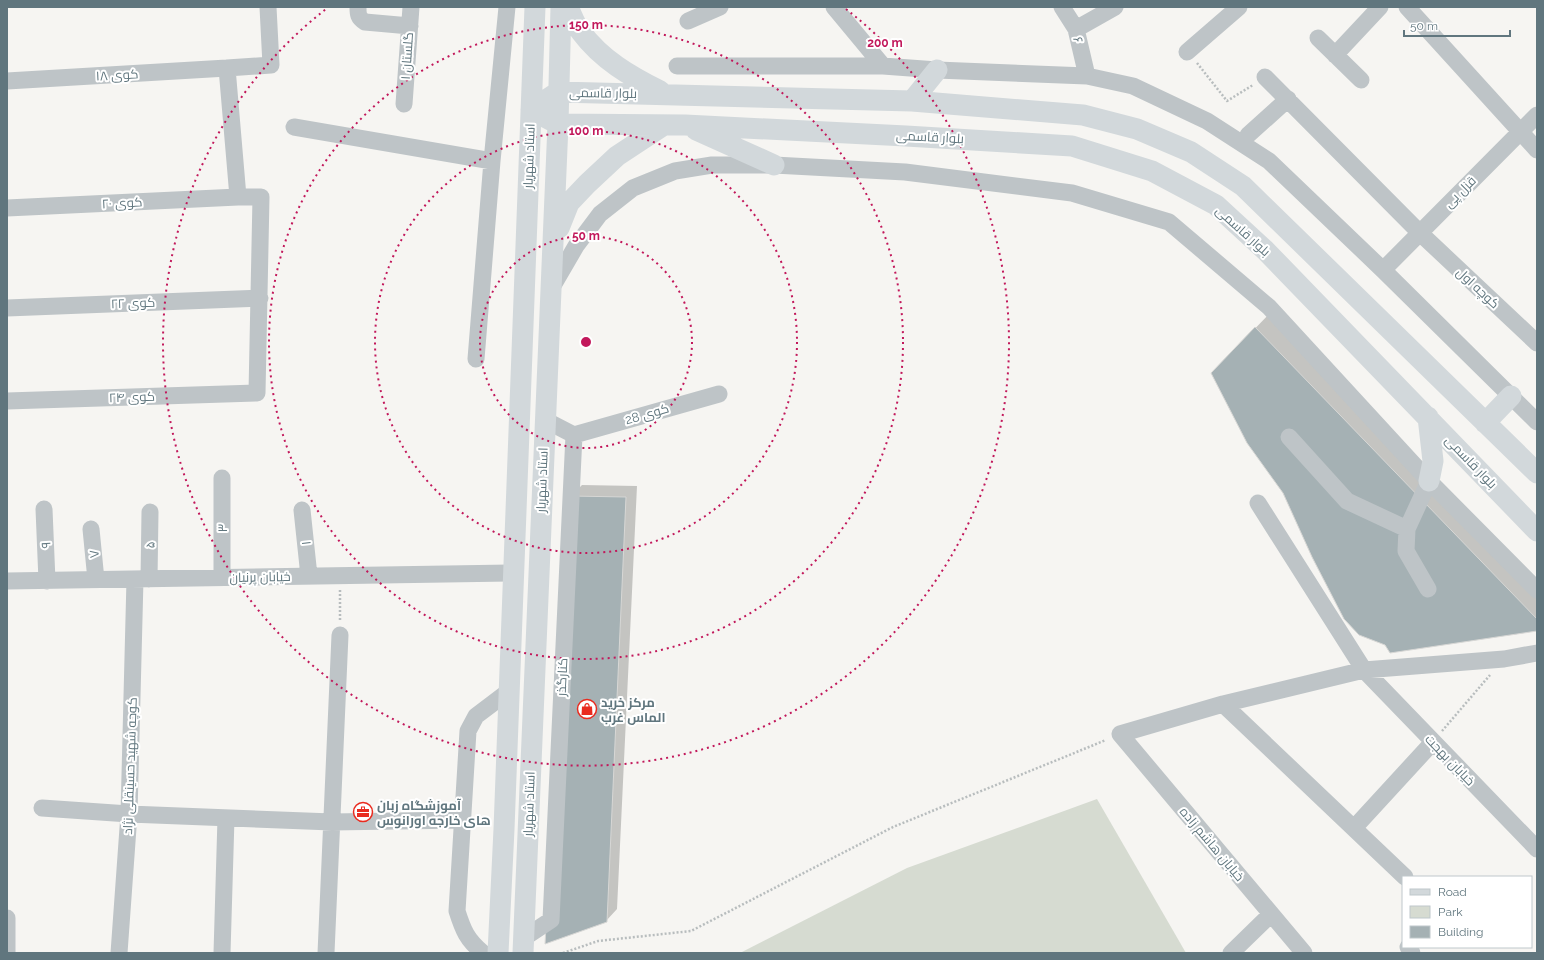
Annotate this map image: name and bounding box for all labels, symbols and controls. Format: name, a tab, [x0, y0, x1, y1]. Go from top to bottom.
scale bar	[1404, 12, 1510, 38]
text: 150 m	[569, 18, 603, 32]
text: 50 m	[1410, 19, 1438, 33]
street label: ۱ گلستان	[398, 32, 416, 80]
street label: ۶	[1070, 35, 1086, 45]
text: 200 m	[867, 36, 903, 50]
street label: کوی ۱۸	[95, 66, 139, 84]
street label: بلوار قاسمی	[569, 85, 637, 101]
street label: استاد شهریار	[520, 123, 538, 190]
text: 100 m	[569, 124, 603, 138]
street label: بلوار قاسمی	[896, 128, 964, 146]
street label: قزل پی	[1441, 173, 1480, 212]
street label: کوی ۲۰	[101, 194, 143, 212]
street label: بلوار قاسمی	[1213, 203, 1273, 259]
text: 50 m	[572, 229, 600, 243]
street label: کوچه اول	[1452, 264, 1502, 313]
street label: کوی ۲۲	[111, 295, 155, 311]
centre of rings	[579, 335, 593, 349]
street label: کوی ۲۴	[109, 389, 155, 405]
street label: کوی 28	[623, 401, 671, 427]
street label: بلوار قاسمی	[1442, 432, 1500, 492]
street label: استاد شهریار	[533, 447, 551, 514]
street label: ۳	[215, 524, 230, 532]
street label: ۱	[298, 540, 314, 546]
street label: ۹	[38, 541, 54, 549]
street label: ۵	[142, 541, 158, 549]
street label: ۷	[86, 549, 102, 559]
street label: خیابان پرنیان	[229, 569, 291, 587]
street label: کنارگذر	[553, 657, 570, 698]
place label: مرکز خرید الماس غرب	[601, 695, 666, 725]
street label: کوچه شهید حسینقلی نژاد	[120, 697, 142, 835]
shop icon: مرکز خرید الماس غرب	[576, 698, 598, 720]
street label: خیابان بهجت	[1422, 732, 1478, 788]
street label: استاد شهریار	[520, 771, 538, 838]
place label: آموزشگاه زبان های خارجه اورانوس	[377, 798, 491, 829]
office icon: آموزشگاه زبان های خارجه اورانوس	[352, 801, 374, 823]
street label: خیابان هاشم زاده	[1175, 804, 1247, 885]
legend	[1402, 876, 1532, 948]
text: Road	[1438, 885, 1467, 899]
text: Park	[1438, 905, 1463, 919]
text: Building	[1438, 925, 1484, 939]

